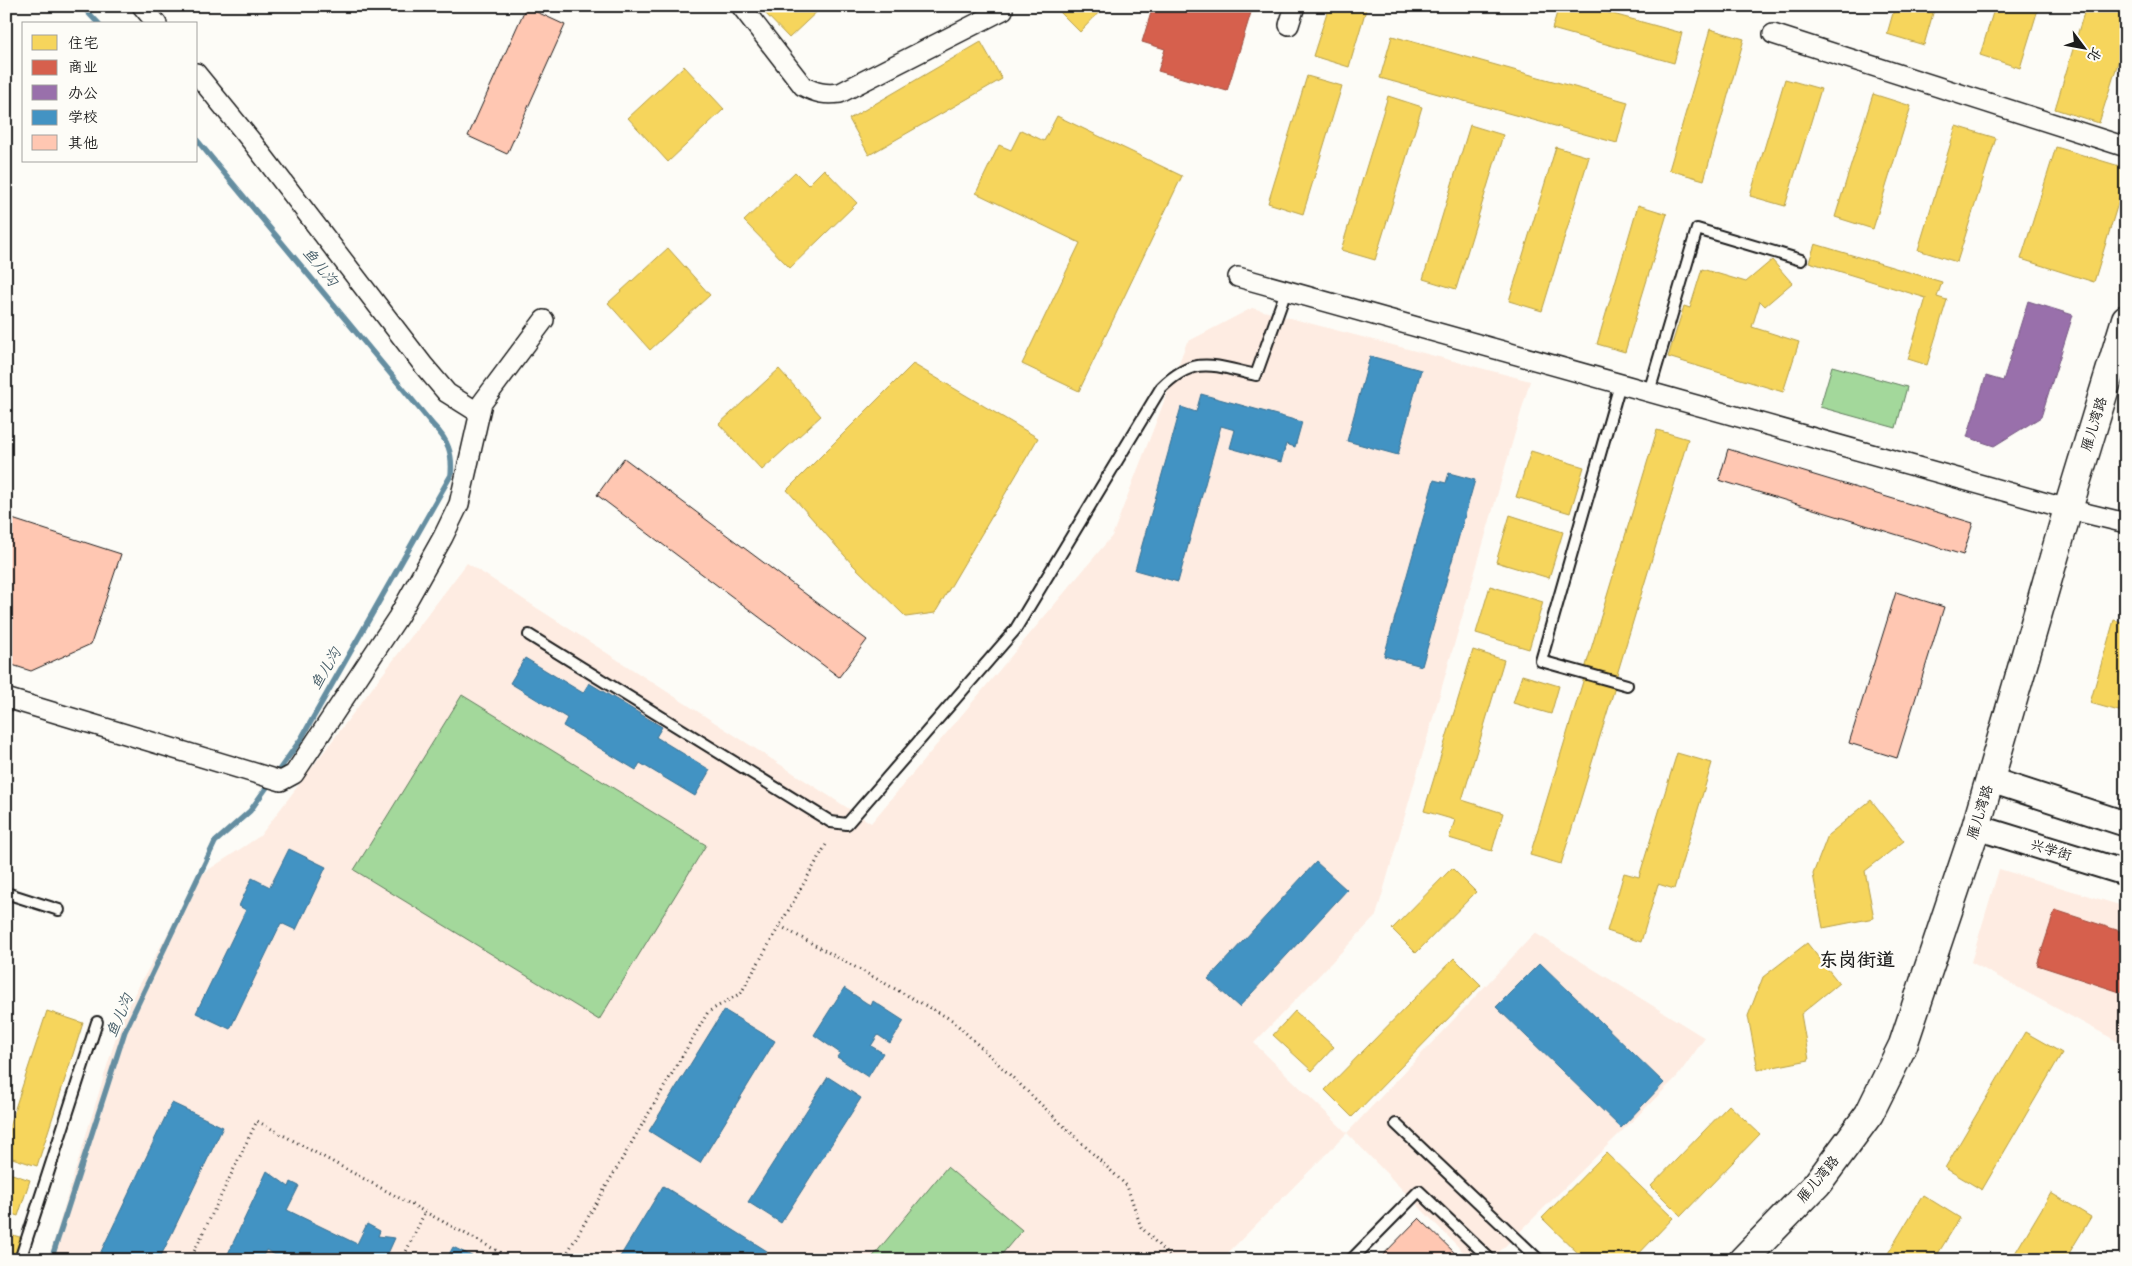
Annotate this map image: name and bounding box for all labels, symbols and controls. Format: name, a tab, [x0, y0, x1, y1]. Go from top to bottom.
legend	[22, 22, 198, 162]
north arrow	[2060, 22, 2110, 72]
text: 住宅	[68, 34, 98, 53]
text: 北	[2084, 44, 2106, 65]
text: 商业	[68, 58, 98, 77]
text: 办公	[68, 84, 98, 103]
text: 学校	[68, 108, 98, 127]
text: 其他	[68, 134, 98, 153]
water label: 鱼儿沟	[298, 244, 343, 292]
street label: 雁儿湾路	[2078, 395, 2110, 453]
water label: 鱼儿沟	[307, 643, 346, 693]
street label: 雁儿湾路	[1964, 783, 1996, 841]
street label: 兴学街	[2028, 836, 2074, 864]
district label: 东岗街道	[1819, 949, 1895, 972]
water label: 鱼儿沟	[102, 990, 138, 1040]
street label: 雁儿湾路	[1793, 1152, 1843, 1206]

